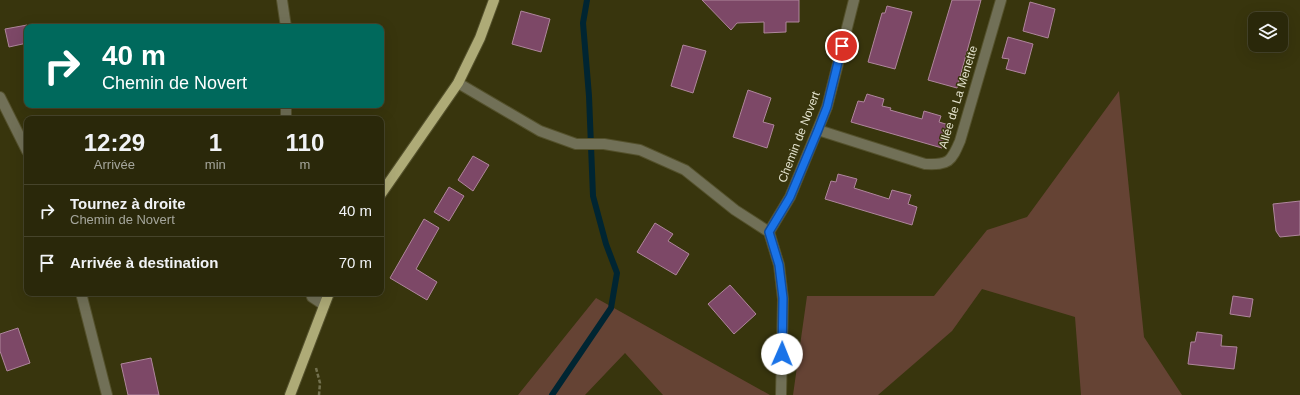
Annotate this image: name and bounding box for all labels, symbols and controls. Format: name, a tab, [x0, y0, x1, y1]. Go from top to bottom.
map controls	[1248, 12, 1288, 52]
button: layers	[1248, 12, 1288, 52]
pin	[825, 29, 859, 63]
icon: arrive	[831, 35, 853, 57]
icon: right	[36, 40, 88, 92]
text: 40 m	[102, 40, 166, 71]
street label: Allée de La Menette	[936, 44, 980, 150]
text: Chemin de Novert	[102, 73, 247, 93]
street label: Chemin de Novert	[775, 89, 823, 185]
text: 12:29	[84, 129, 145, 156]
text: 1	[209, 129, 222, 156]
text: 110	[286, 129, 324, 156]
text: Arrivée	[94, 157, 135, 172]
text: min	[205, 157, 226, 172]
text: m	[299, 157, 310, 172]
text: Tournez à droite	[70, 195, 186, 212]
icon: right	[36, 200, 58, 222]
text: 40 m	[339, 202, 372, 219]
text: Chemin de Novert	[70, 212, 175, 227]
icon: arrive	[36, 252, 58, 274]
text: Arrivée à destination	[70, 254, 218, 271]
text: 70 m	[339, 254, 372, 271]
position arrow	[761, 333, 803, 375]

